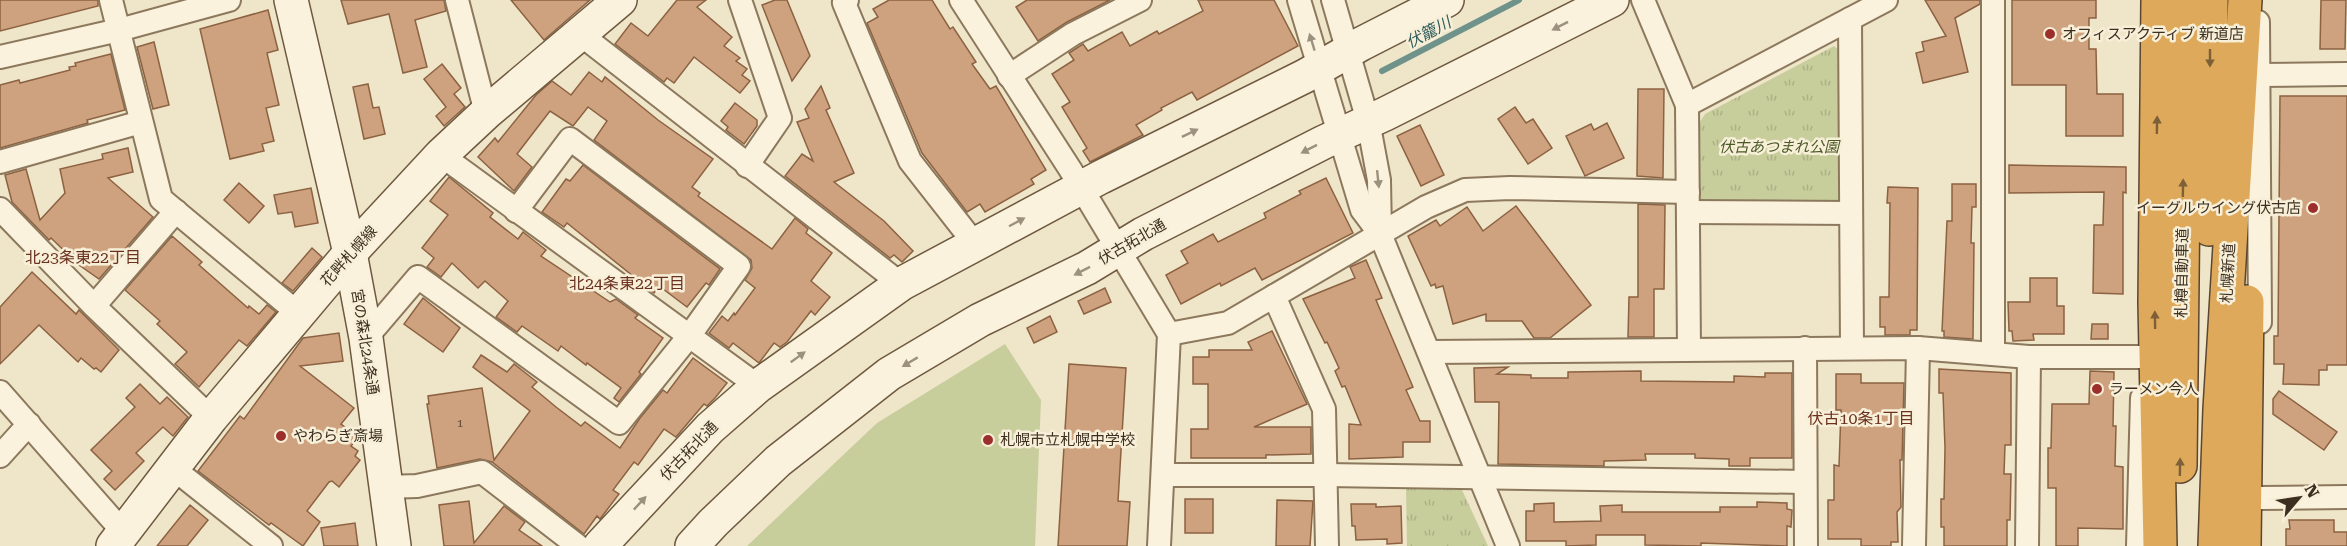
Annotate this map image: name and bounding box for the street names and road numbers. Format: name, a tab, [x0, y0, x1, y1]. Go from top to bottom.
street label: 伏古拓北通	[1095, 215, 1169, 269]
street label: 花畔札幌線	[317, 222, 381, 290]
street label: 札樽自動車道	[2172, 228, 2192, 318]
street label: 札幌新道	[2217, 243, 2239, 303]
street label: 宮の森北24条通	[348, 288, 382, 396]
street label: 伏古拓北通	[656, 418, 722, 484]

